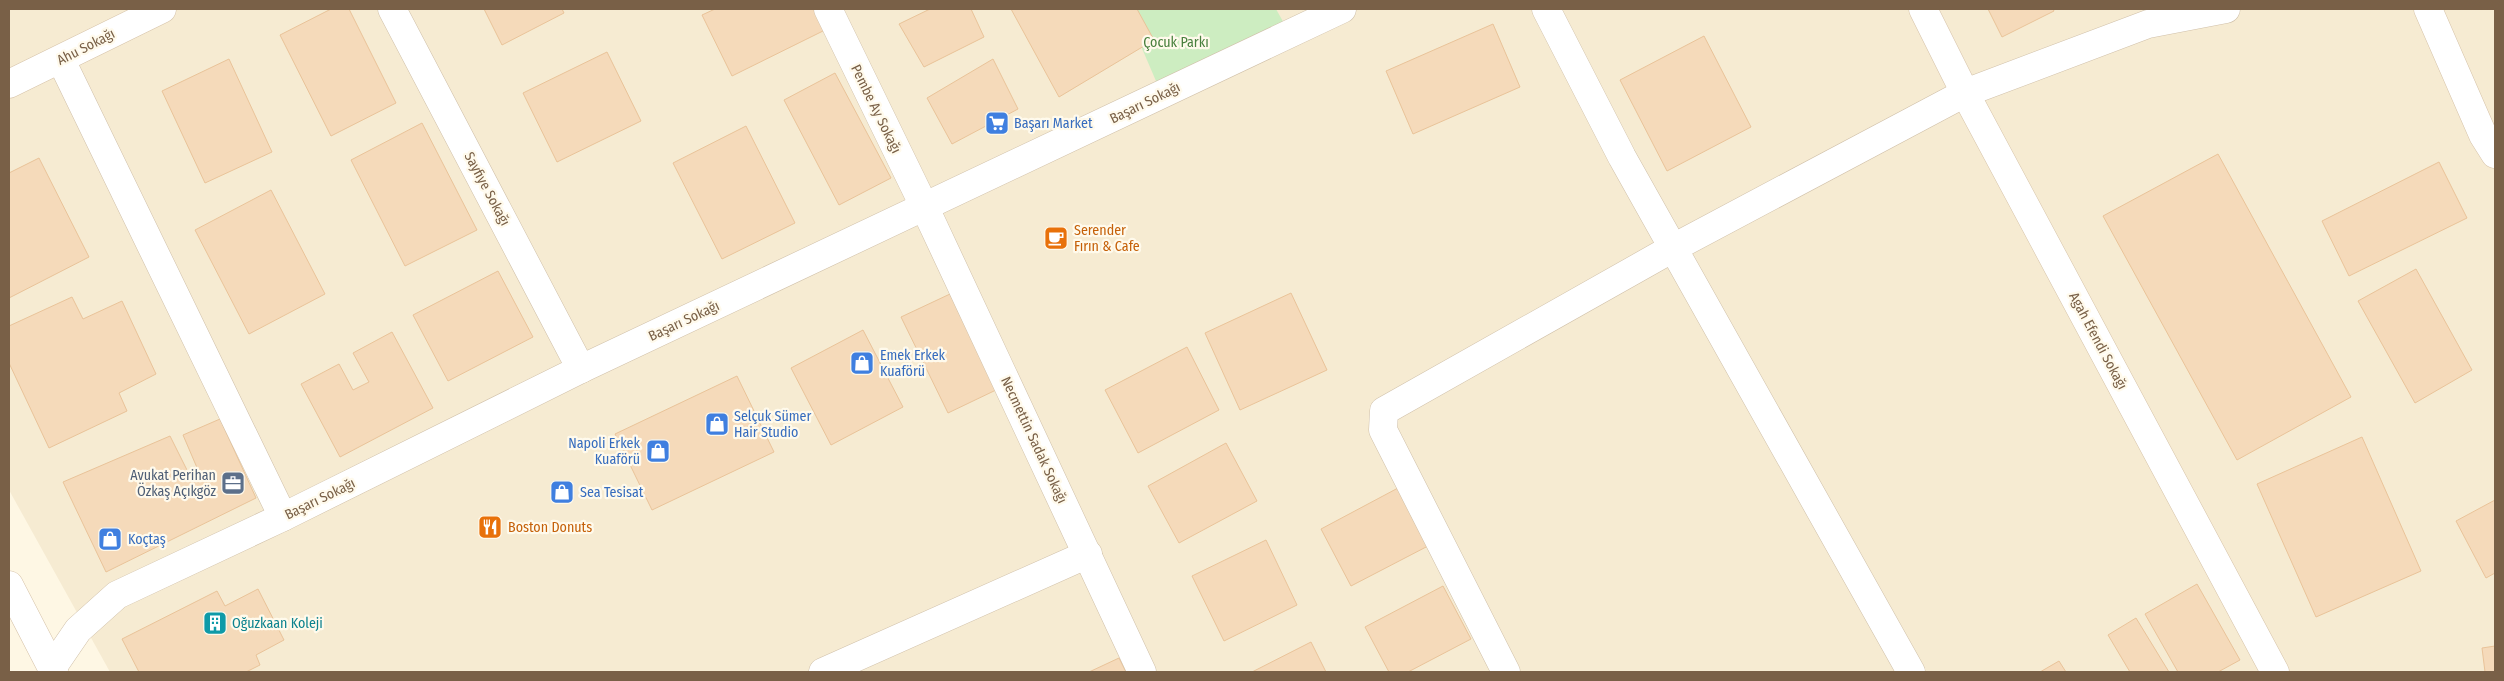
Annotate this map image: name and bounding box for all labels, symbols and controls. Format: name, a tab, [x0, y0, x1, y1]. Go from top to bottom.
street label: Ahu Sokağı	[54, 25, 118, 69]
park label: Çocuk Parkı	[1143, 34, 1209, 51]
street label: Pembe Ay Sokağı	[847, 62, 905, 156]
street label: Başarı Sokağı	[1107, 79, 1183, 127]
supermarket icon: Başarı Market	[984, 110, 1010, 136]
place label: Başarı Market	[1014, 115, 1093, 132]
street label: Sayfiye Sokağı	[460, 149, 514, 229]
place label: Serender Fırın & Cafe	[1074, 222, 1140, 255]
cafe icon: Serender Fırın & Cafe	[1043, 225, 1069, 251]
street label: Agah Efendi Sokağı	[2065, 289, 2131, 393]
street label: Başarı Sokağı	[646, 297, 722, 345]
place label: Emek Erkek Kuaförü	[880, 347, 946, 380]
shop icon: Emek Erkek Kuaförü	[849, 350, 875, 376]
street label: Necmettin Sadak Sokağı	[997, 374, 1071, 506]
place label: Selçuk Sümer Hair Studio	[734, 408, 811, 441]
shop icon: Selçuk Sümer Hair Studio	[704, 411, 730, 437]
place label: Napoli Erkek Kuaförü	[568, 435, 640, 468]
shop icon: Napoli Erkek Kuaförü	[645, 438, 671, 464]
place label: Avukat Perihan Özkaş Açıkgöz	[130, 467, 216, 500]
office icon: Avukat Perihan Özkaş Açıkgöz	[220, 470, 246, 496]
street label: Başarı Sokağı	[282, 475, 358, 523]
shop icon: Sea Tesisat	[549, 479, 575, 505]
place label: Sea Tesisat	[580, 484, 644, 501]
restaurant icon: Boston Donuts	[477, 514, 503, 540]
place label: Boston Donuts	[508, 519, 592, 536]
shop icon: Koçtaş	[97, 526, 123, 552]
place label: Koçtaş	[128, 531, 166, 548]
building icon: Oğuzkaan Koleji	[202, 610, 228, 636]
place label: Oğuzkaan Koleji	[232, 615, 323, 632]

